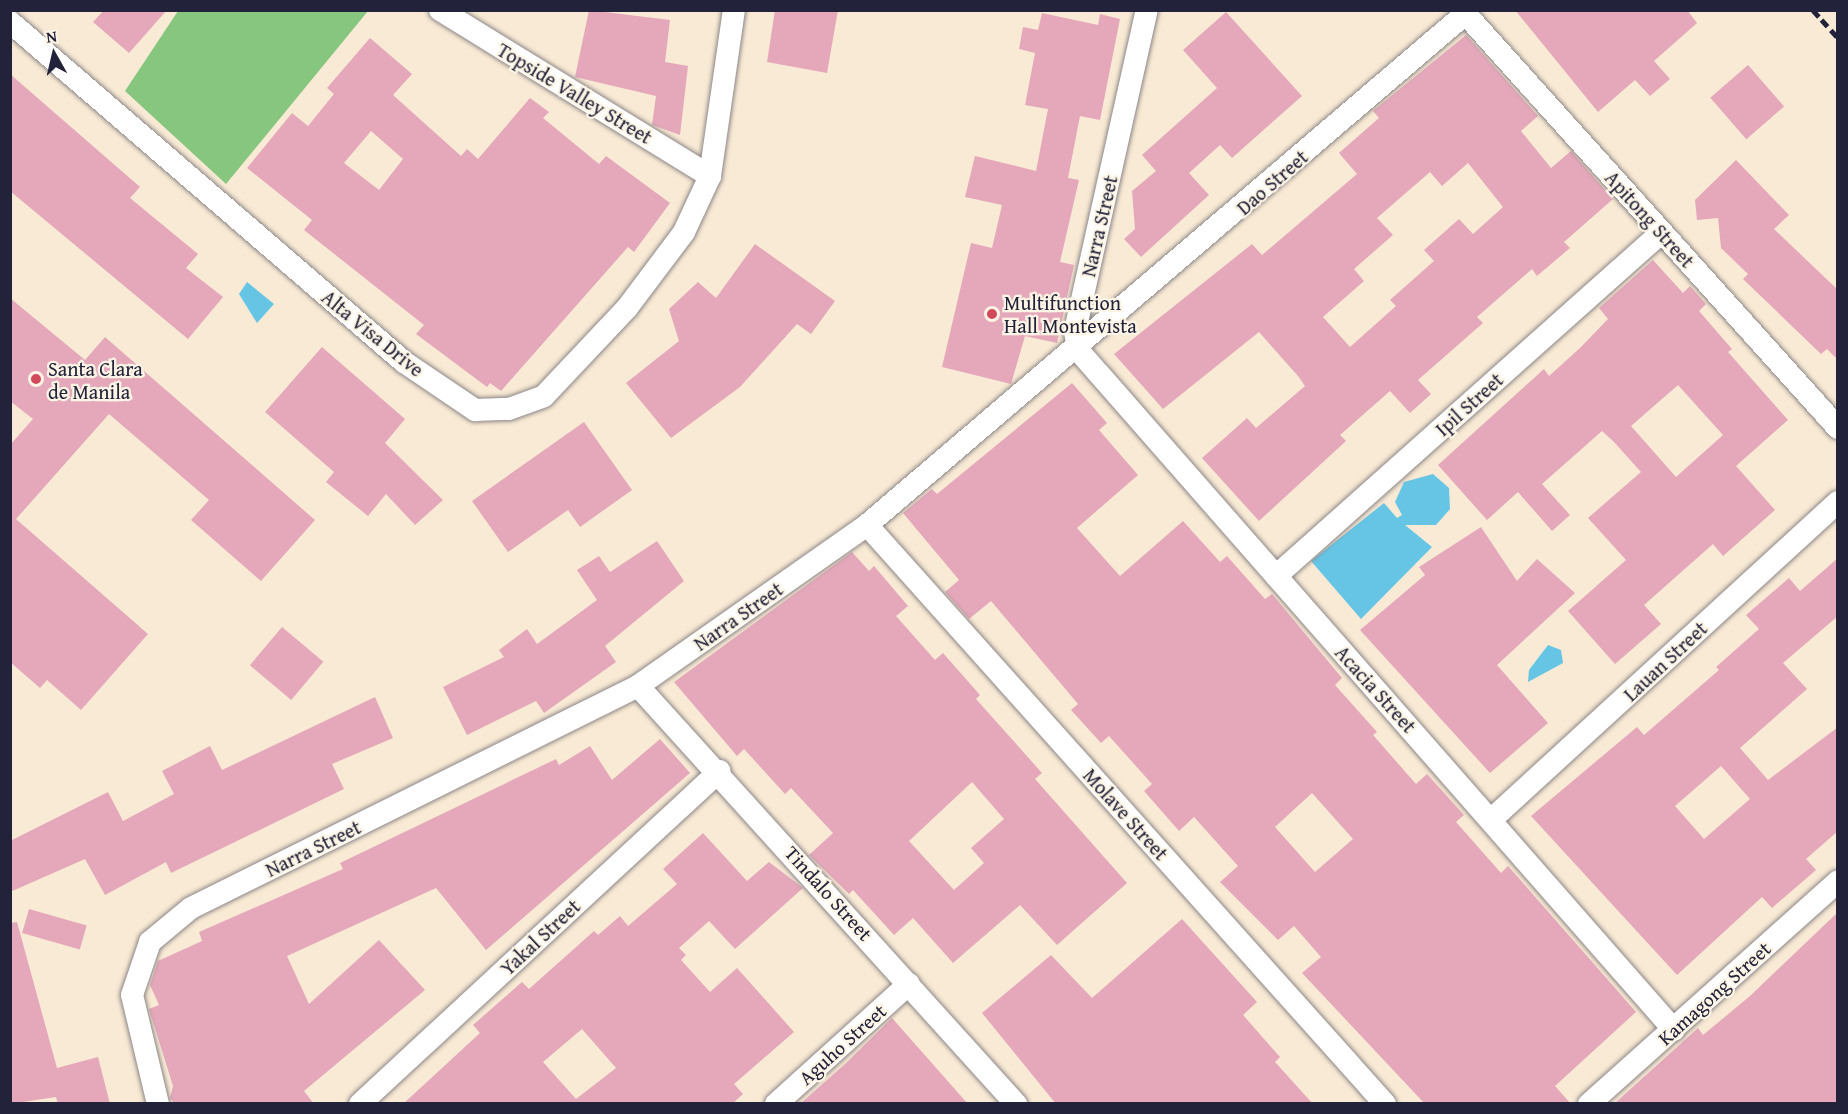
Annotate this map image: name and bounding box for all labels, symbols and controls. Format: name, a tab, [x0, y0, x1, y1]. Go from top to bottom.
north arrow	[24, 24, 84, 84]
text: N	[45, 24, 58, 49]
street label: Topside Valley Street	[493, 37, 657, 149]
street label: Dao Street	[1231, 144, 1313, 220]
street label: Apitong Street	[1600, 166, 1700, 272]
street label: Narra Street	[1076, 173, 1122, 279]
street label: Alta Visa Drive	[317, 285, 429, 381]
place label: Multifunction Hall Montevista	[1004, 290, 1137, 337]
marker: Multifunction Hall Montevista	[985, 307, 999, 321]
place label: Santa Clara de Manila	[48, 356, 143, 403]
street label: Ipil Street	[1430, 367, 1508, 441]
marker: Santa Clara de Manila	[29, 372, 43, 386]
street label: Narra Street	[689, 577, 787, 655]
street label: Lauan Street	[1618, 616, 1712, 706]
street label: Acacia Street	[1330, 640, 1422, 738]
street label: Molave Street	[1079, 763, 1173, 865]
street label: Narra Street	[261, 815, 365, 881]
street label: Tindalo Street	[780, 841, 878, 945]
street label: Yakal Street	[495, 894, 585, 980]
street label: Kamagong Street	[1653, 936, 1775, 1050]
street label: Aguho Street	[793, 999, 891, 1089]

